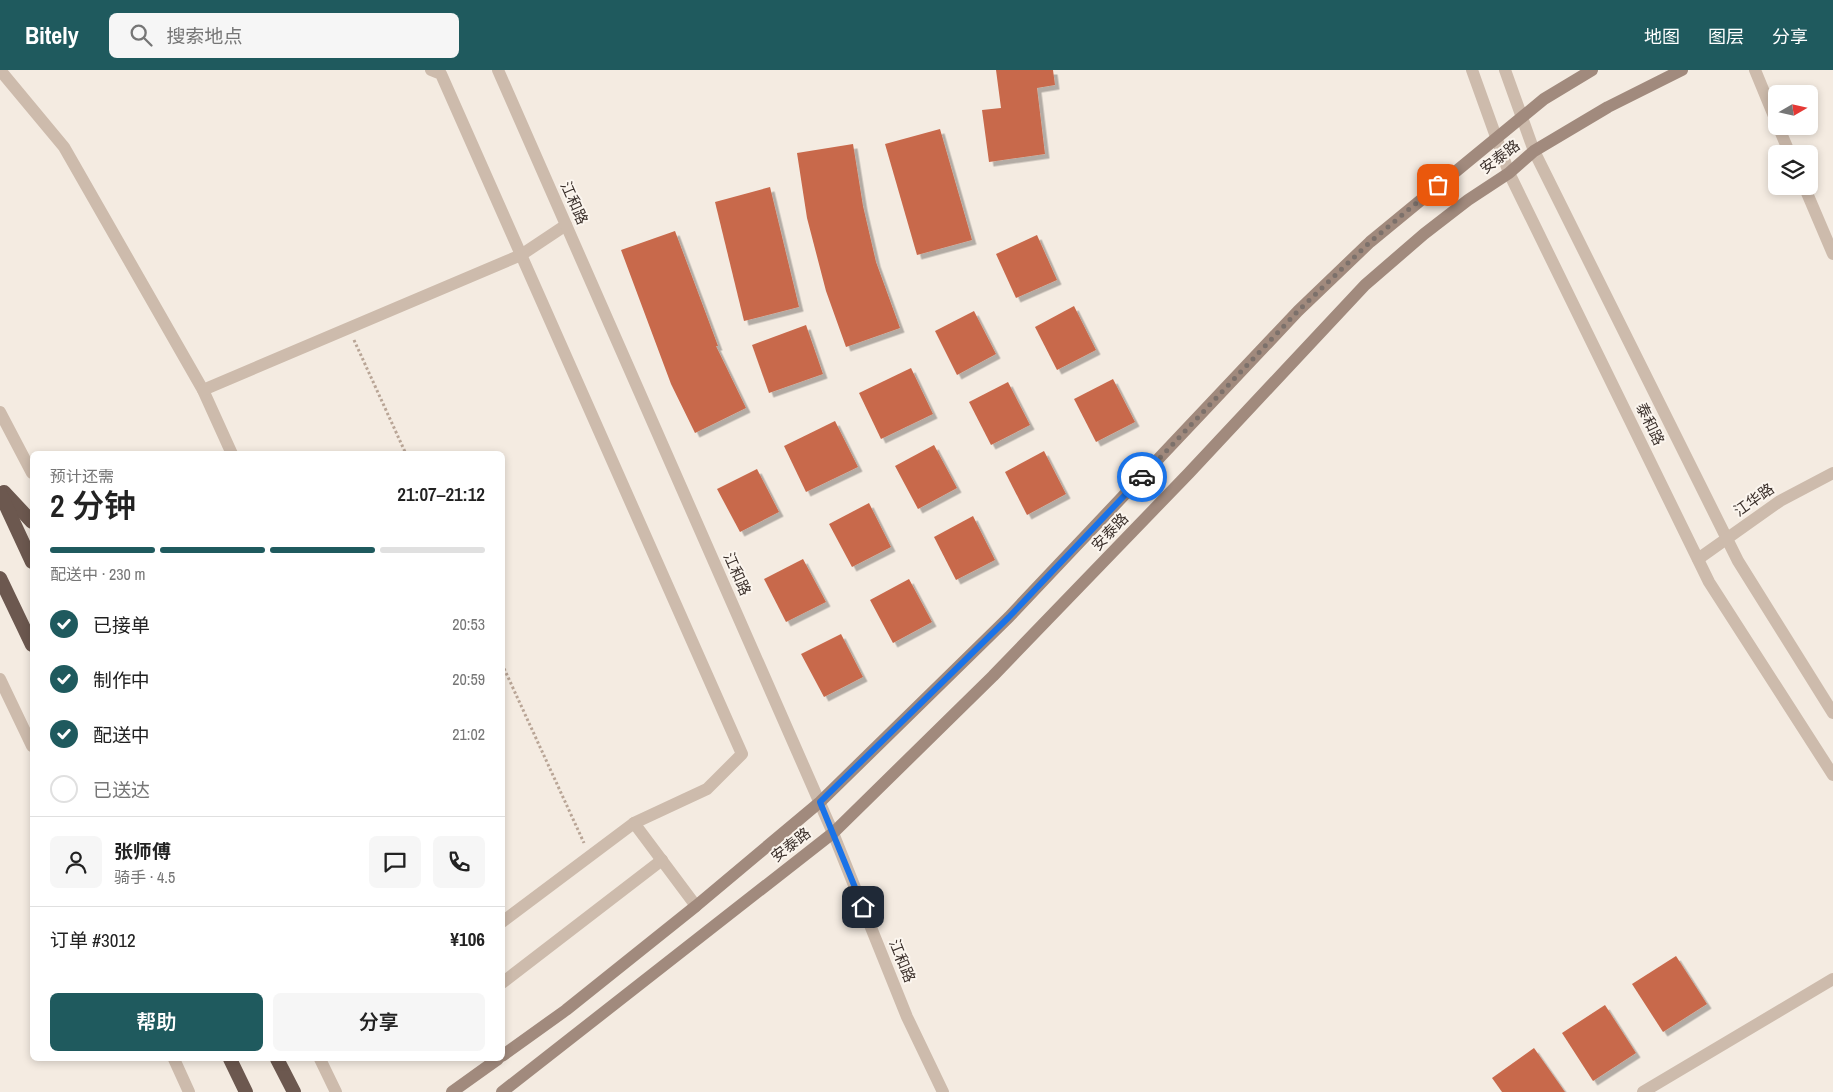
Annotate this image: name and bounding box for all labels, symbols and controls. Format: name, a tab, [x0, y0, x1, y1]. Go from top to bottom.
search box	[109, 13, 459, 58]
text: Bitely	[25, 19, 79, 51]
icon: search	[127, 21, 155, 49]
text: 搜索地点	[167, 23, 243, 49]
text: 地图	[1644, 24, 1680, 49]
text: 图层	[1708, 24, 1744, 49]
text: 分享	[1772, 24, 1808, 49]
north arrow	[1768, 85, 1818, 135]
map controls	[1768, 85, 1818, 195]
street label: 安泰路	[1475, 135, 1524, 179]
button: layers	[1768, 145, 1818, 195]
pin	[1417, 164, 1459, 206]
icon: bag	[1424, 171, 1452, 199]
street label: 江和路	[556, 178, 593, 228]
street label: 泰和路	[1631, 399, 1670, 449]
courier	[1117, 452, 1167, 502]
icon: car	[1128, 463, 1156, 491]
text: 预计还需	[50, 465, 114, 487]
street label: 江华路	[1729, 478, 1778, 521]
text: 21:07–21:12	[397, 481, 485, 507]
text: 2 分钟	[50, 484, 136, 527]
street label: 安泰路	[1086, 508, 1133, 555]
street label: 江和路	[719, 549, 756, 599]
text: 配送中 · 230 m	[50, 563, 145, 585]
icon: check	[50, 610, 78, 638]
text: 已接单	[93, 612, 150, 638]
text: 20:53	[452, 613, 485, 635]
icon: check	[50, 665, 78, 693]
text: 制作中	[93, 667, 150, 693]
text: 20:59	[452, 668, 485, 690]
icon: check	[50, 720, 78, 748]
text: 配送中	[93, 722, 150, 748]
text: 21:02	[452, 723, 485, 745]
text: 已送达	[93, 777, 150, 803]
street label: 安泰路	[766, 822, 815, 867]
button: person	[50, 836, 102, 888]
button: chat	[369, 836, 421, 888]
button: phone	[433, 836, 485, 888]
text: 张师傅	[114, 838, 171, 864]
text: 骑手 · 4.5	[114, 866, 175, 888]
pin	[842, 886, 884, 928]
icon: home	[849, 893, 877, 921]
text: ¥106	[450, 926, 485, 952]
text: 订单 #3012	[50, 927, 136, 953]
street label: 江和路	[884, 936, 921, 986]
button: 帮助	[50, 993, 263, 1051]
button: 分享	[273, 993, 485, 1051]

